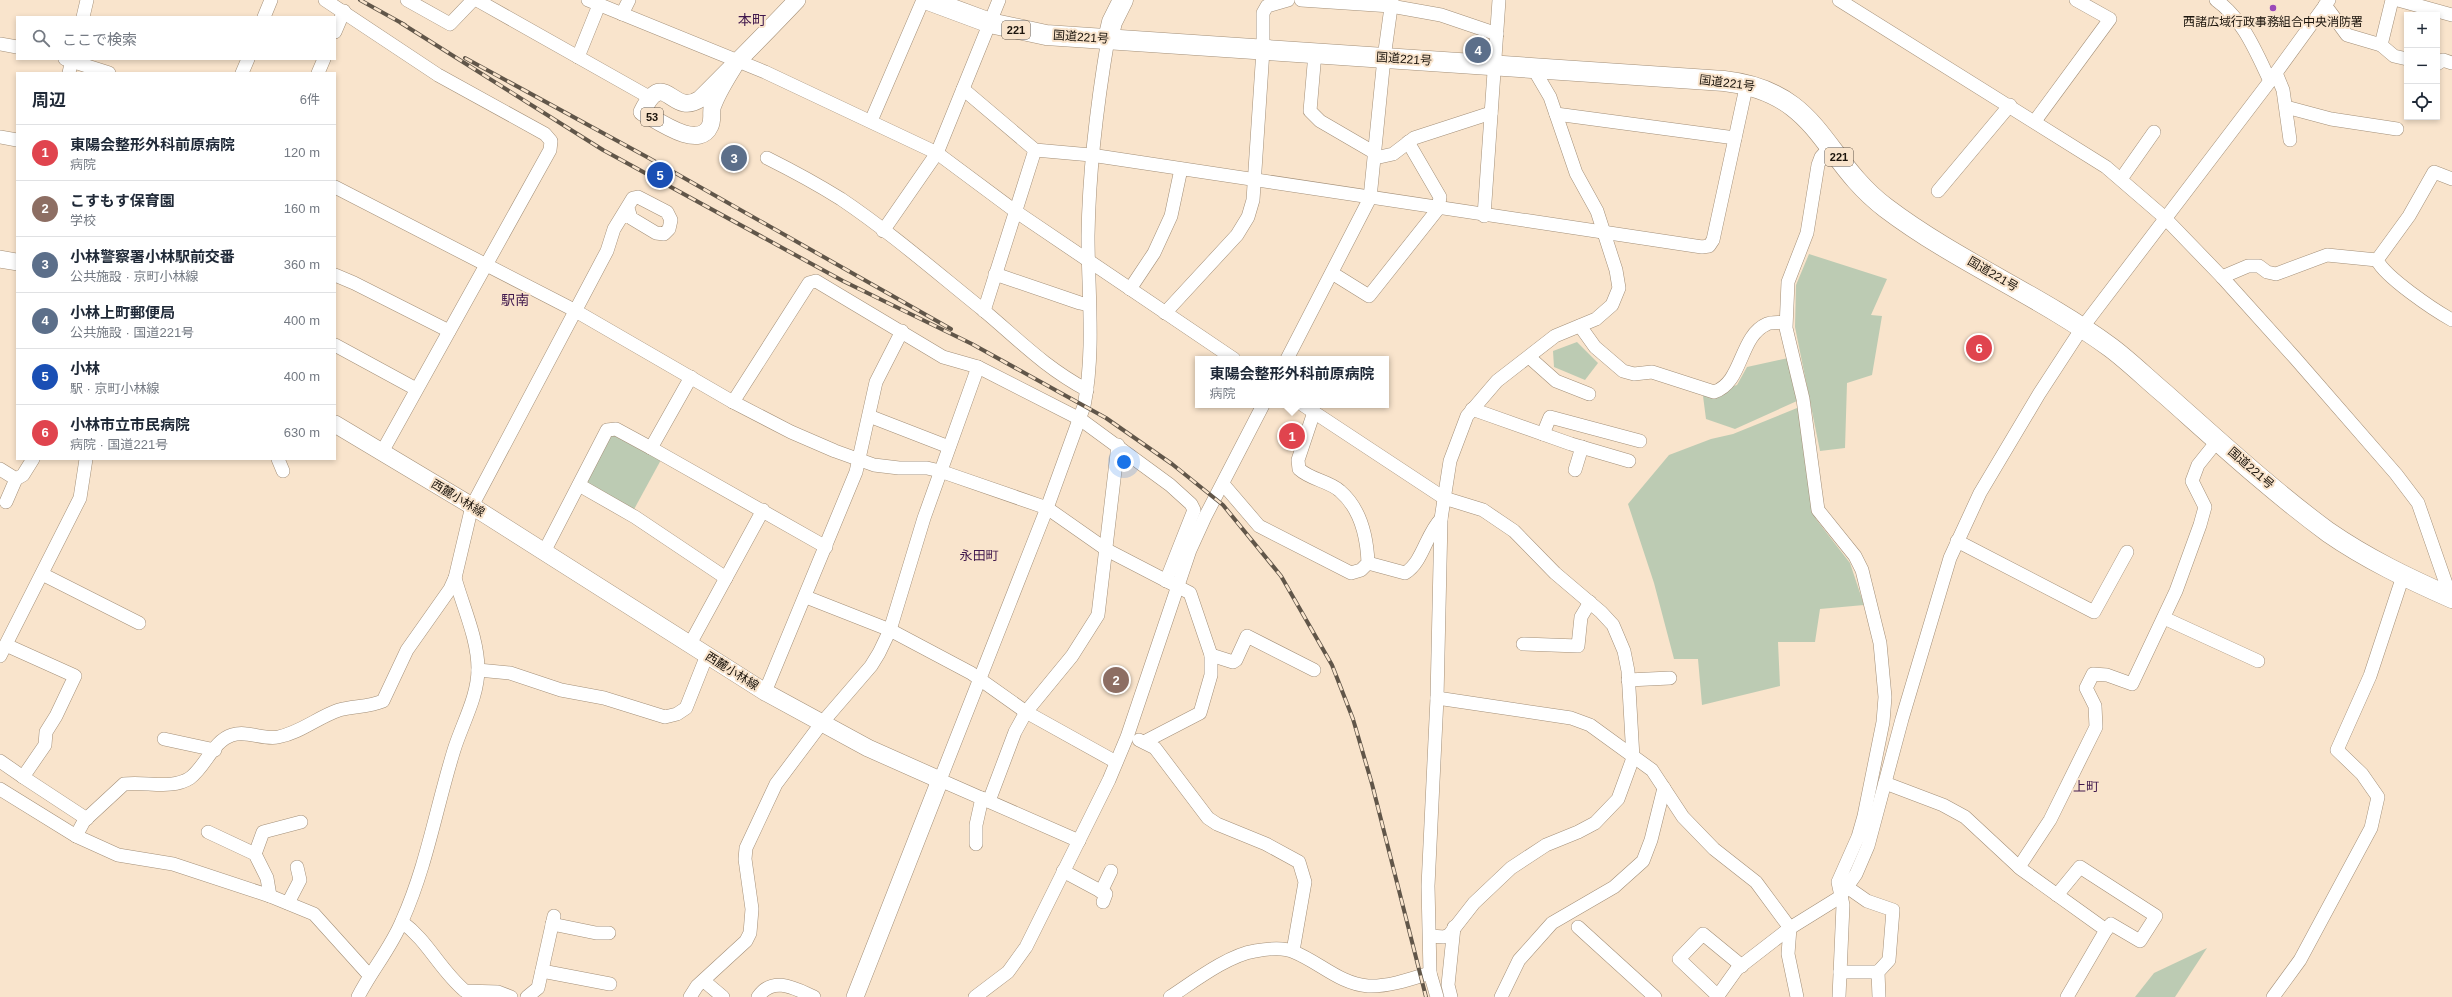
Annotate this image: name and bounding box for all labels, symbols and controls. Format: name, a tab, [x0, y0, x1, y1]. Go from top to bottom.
marker: 西諸広域行政事務組合中央消防署	[2268, 3, 2278, 13]
district label: 本町	[738, 12, 766, 28]
map controls	[2404, 12, 2440, 120]
button: +	[2404, 12, 2440, 48]
place label: 西諸広域行政事務組合中央消防署	[2183, 15, 2363, 29]
search box	[16, 16, 336, 60]
road number: 221	[1002, 21, 1030, 39]
icon: search	[30, 27, 52, 49]
street label: 国道221号	[1053, 28, 1109, 46]
text: ここで検索	[62, 31, 137, 48]
pin: 4	[1465, 35, 1491, 65]
button: −	[2404, 48, 2440, 84]
street label: 国道221号	[1376, 50, 1432, 68]
street label: 国道221号	[1698, 73, 1756, 93]
button: locate	[2404, 84, 2440, 120]
text: 周辺	[32, 91, 66, 110]
text: 6件	[300, 92, 320, 107]
road number: 53	[641, 108, 663, 126]
text: 東陽会整形外科前原病院	[70, 136, 235, 153]
pin: 3	[721, 143, 747, 173]
text: 1	[41, 145, 49, 160]
text: 120 m	[284, 145, 320, 160]
road number: 221	[1825, 148, 1853, 166]
text: 病院	[70, 157, 96, 172]
pin: 5	[647, 160, 673, 190]
text: こすもす保育園	[70, 192, 175, 209]
text: 2	[41, 201, 49, 216]
text: 160 m	[284, 201, 320, 216]
text: 学校	[70, 213, 96, 228]
text: 小林警察署小林駅前交番	[70, 248, 235, 265]
street label: 国道221号	[1965, 254, 2021, 294]
text: 3	[41, 257, 49, 272]
text: 360 m	[284, 257, 320, 272]
text: 公共施設 · 京町小林線	[70, 269, 199, 284]
district label: 駅南	[501, 292, 529, 308]
text: 小林上町郵便局	[70, 304, 175, 321]
text: 4	[41, 313, 49, 328]
text: 400 m	[284, 313, 320, 328]
text: 公共施設 · 国道221号	[70, 325, 194, 340]
pin: 6	[1966, 333, 1992, 363]
popup	[1195, 356, 1389, 408]
text: 小林	[70, 360, 100, 377]
text: 東陽会整形外科前原病院	[1209, 365, 1375, 382]
text: 5	[41, 369, 49, 384]
text: 400 m	[284, 369, 320, 384]
text: 駅 · 京町小林線	[70, 381, 160, 396]
text: 病院	[1209, 386, 1236, 401]
text: 小林市立市民病院	[70, 416, 190, 433]
pin: 1	[1279, 421, 1305, 451]
text: 6	[41, 425, 49, 440]
text: 630 m	[284, 425, 320, 440]
text: 病院 · 国道221号	[70, 437, 168, 452]
street label: 国道221号	[2225, 444, 2277, 492]
your location	[1114, 452, 1134, 472]
street label: 西麓小林線	[429, 477, 487, 519]
district label: 永田町	[959, 548, 999, 563]
street label: 西麓小林線	[703, 649, 761, 693]
pin: 2	[1103, 665, 1129, 695]
district label: 上町	[2073, 779, 2099, 794]

